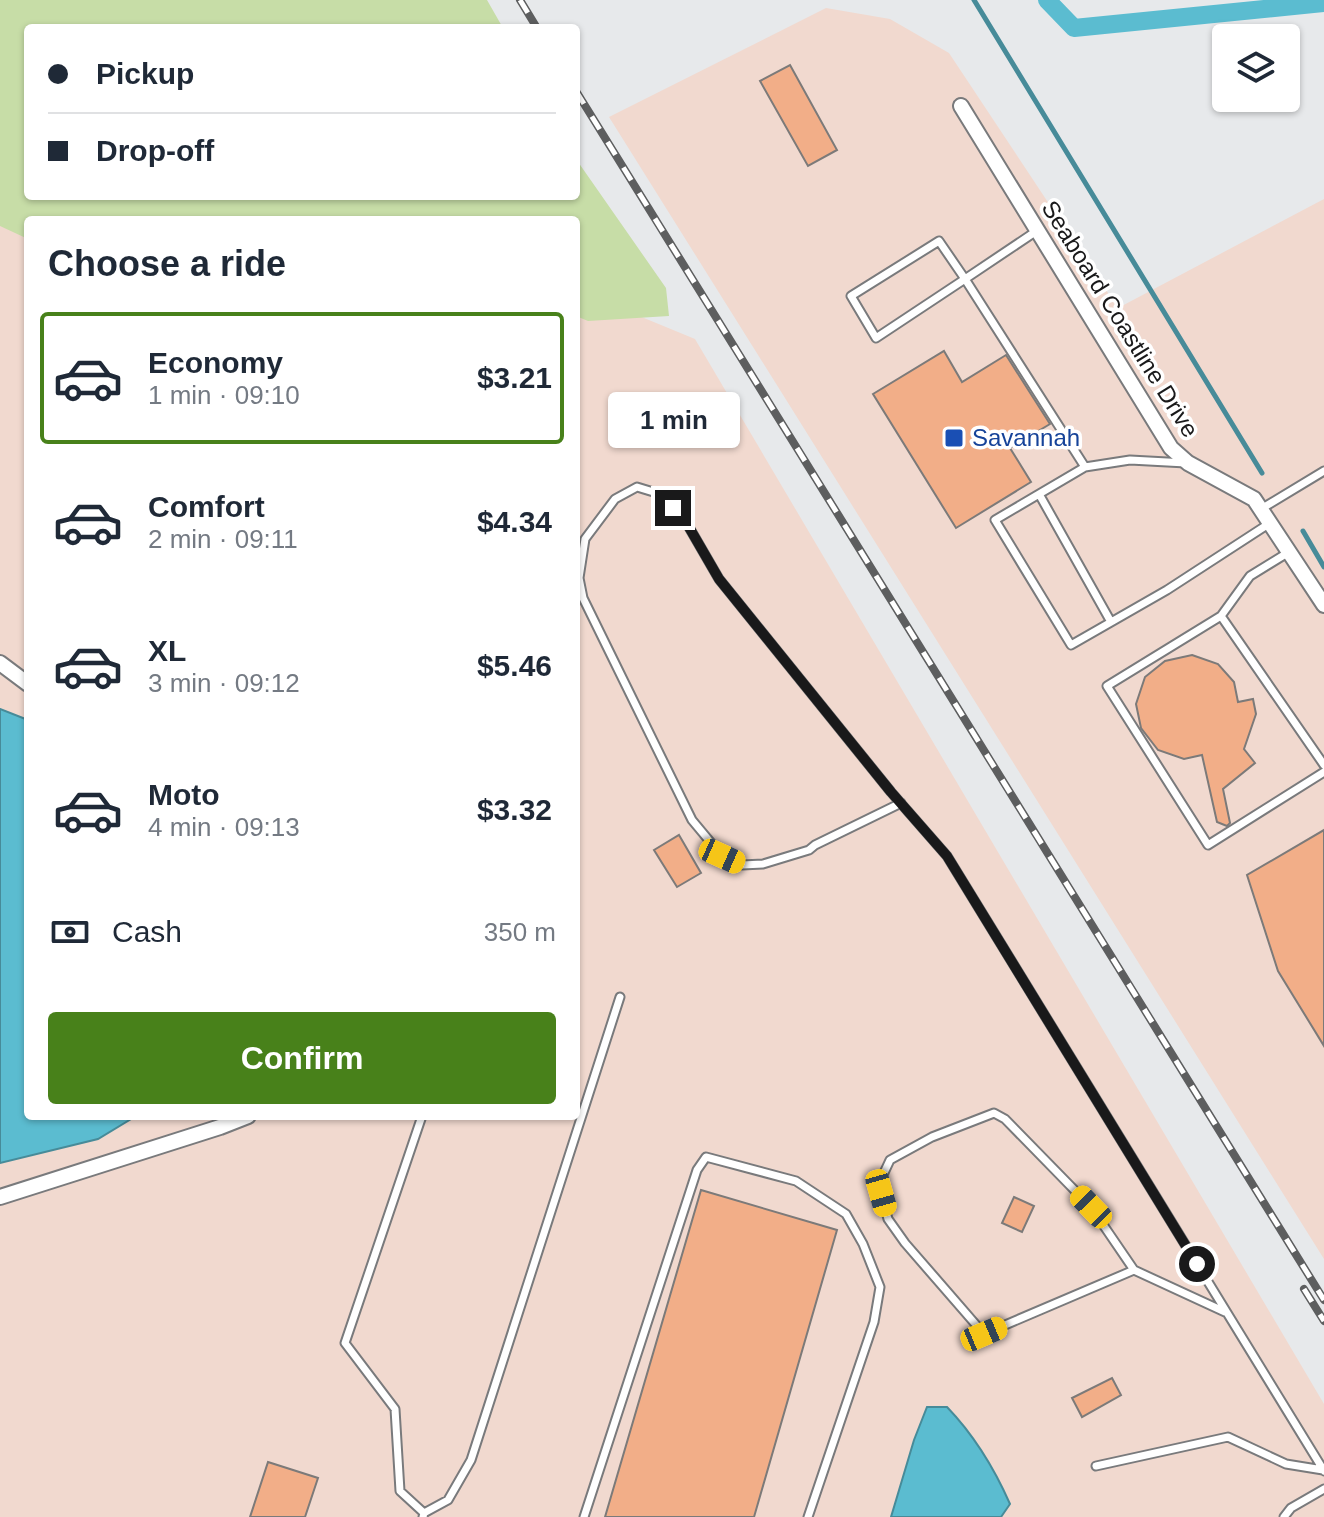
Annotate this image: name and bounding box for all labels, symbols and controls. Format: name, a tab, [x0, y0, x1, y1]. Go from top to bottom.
map controls	[1212, 24, 1300, 112]
button: layers	[1212, 24, 1300, 112]
text: Pickup	[96, 57, 194, 90]
text: Drop-off	[96, 134, 214, 167]
street label: Seaboard Coastline Drive	[1037, 196, 1204, 442]
text: Choose a ride	[48, 243, 286, 284]
icon: car	[52, 342, 124, 414]
text: Economy	[148, 346, 283, 379]
text: $3.21	[477, 361, 552, 394]
text: 1 min · 09:10	[148, 380, 300, 410]
callout: 1 min	[607, 392, 739, 448]
text: 1 min	[640, 405, 708, 435]
place label: Savannah	[972, 424, 1080, 451]
marker: Savannah	[943, 427, 965, 449]
icon: car	[52, 486, 124, 558]
text: Comfort	[148, 490, 265, 523]
route end	[655, 490, 691, 526]
text: $4.34	[477, 505, 552, 538]
text: 2 min · 09:11	[148, 524, 298, 554]
icon: car	[52, 630, 124, 702]
text: XL	[148, 634, 186, 667]
text: $5.46	[477, 649, 552, 682]
text: 3 min · 09:12	[148, 668, 300, 698]
icon: car	[52, 774, 124, 846]
text: Moto	[148, 778, 220, 811]
text: $3.32	[477, 793, 552, 826]
text: 4 min · 09:13	[148, 812, 300, 842]
car	[695, 835, 749, 877]
icon: cash	[48, 910, 92, 954]
text: Cash	[112, 915, 182, 948]
text: 350 m	[484, 917, 556, 947]
button: Confirm	[48, 1012, 556, 1104]
car	[863, 1167, 899, 1219]
car	[1066, 1181, 1116, 1233]
route start	[1179, 1246, 1215, 1282]
car	[957, 1314, 1011, 1354]

